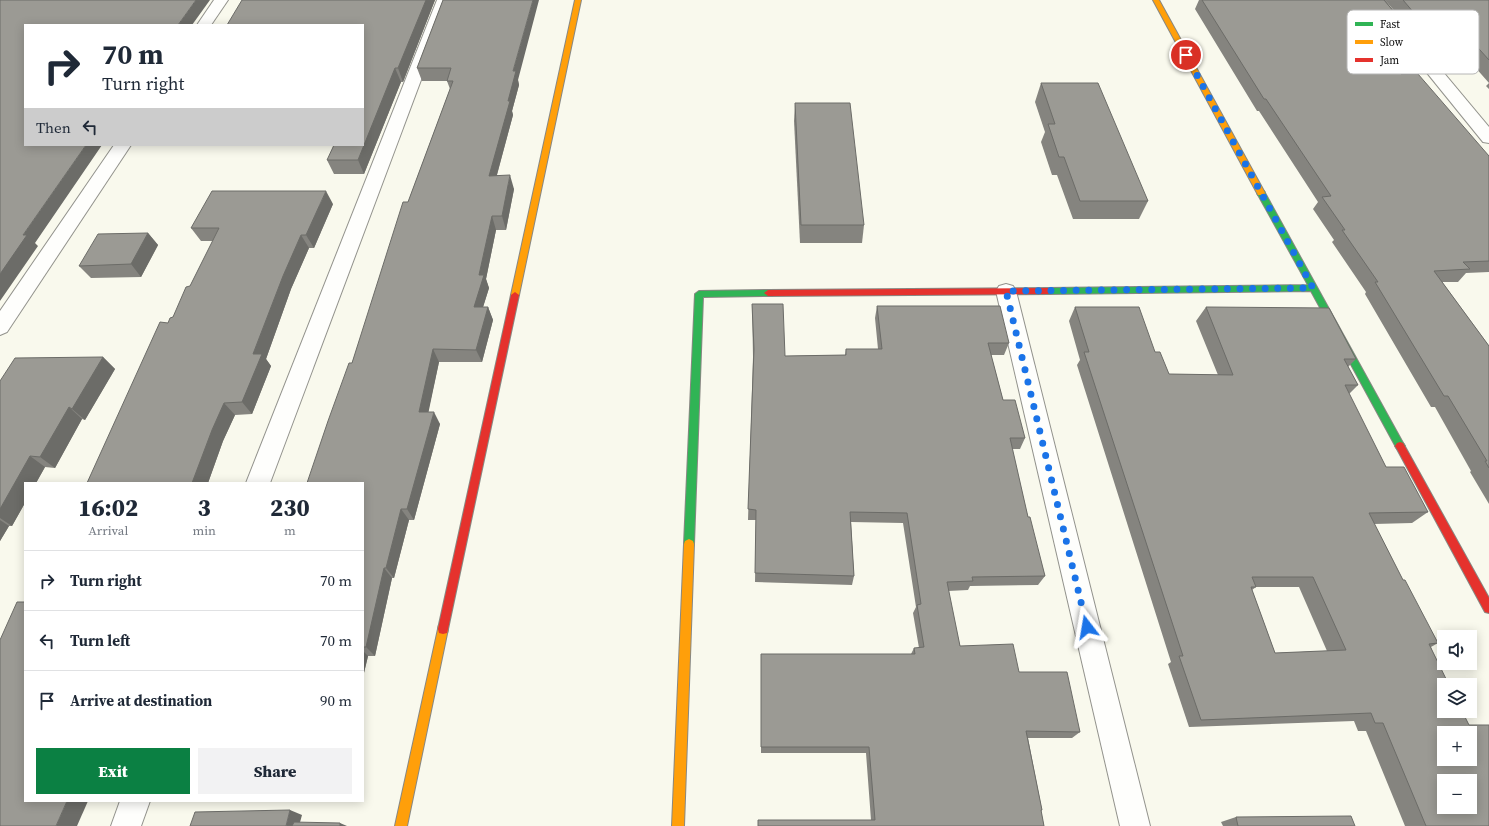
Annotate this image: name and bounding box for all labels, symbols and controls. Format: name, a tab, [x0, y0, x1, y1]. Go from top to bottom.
legend	[1347, 10, 1479, 74]
text: Fast	[1380, 17, 1400, 32]
text: 70 m	[102, 35, 164, 73]
text: Slow	[1380, 35, 1404, 50]
pin	[1169, 38, 1203, 72]
icon: right	[36, 40, 88, 92]
icon: arrive	[1175, 44, 1197, 66]
text: Jam	[1379, 53, 1399, 68]
text: Turn right	[102, 71, 184, 96]
icon: left	[79, 116, 101, 138]
text: Then	[36, 117, 71, 138]
text: 16:02	[78, 491, 138, 524]
text: 3	[198, 491, 211, 524]
text: 230	[270, 491, 310, 524]
text: Arrival	[88, 522, 128, 539]
text: min	[192, 522, 216, 539]
text: m	[284, 522, 296, 539]
icon: right	[36, 570, 58, 592]
text: Turn right	[70, 570, 142, 591]
text: 70 m	[320, 570, 352, 591]
position arrow	[1066, 606, 1108, 648]
icon: left	[36, 630, 58, 652]
text: Turn left	[70, 630, 130, 651]
text: 70 m	[320, 630, 352, 651]
map controls	[1437, 630, 1477, 814]
button: sound	[1437, 630, 1477, 670]
button: layers	[1437, 678, 1477, 718]
icon: arrive	[36, 690, 58, 712]
text: Arrive at destination	[70, 690, 212, 711]
text: 90 m	[320, 690, 352, 711]
button: +	[1437, 726, 1477, 766]
button: Exit	[36, 748, 190, 794]
button: Share	[198, 748, 352, 794]
button: −	[1437, 774, 1477, 814]

